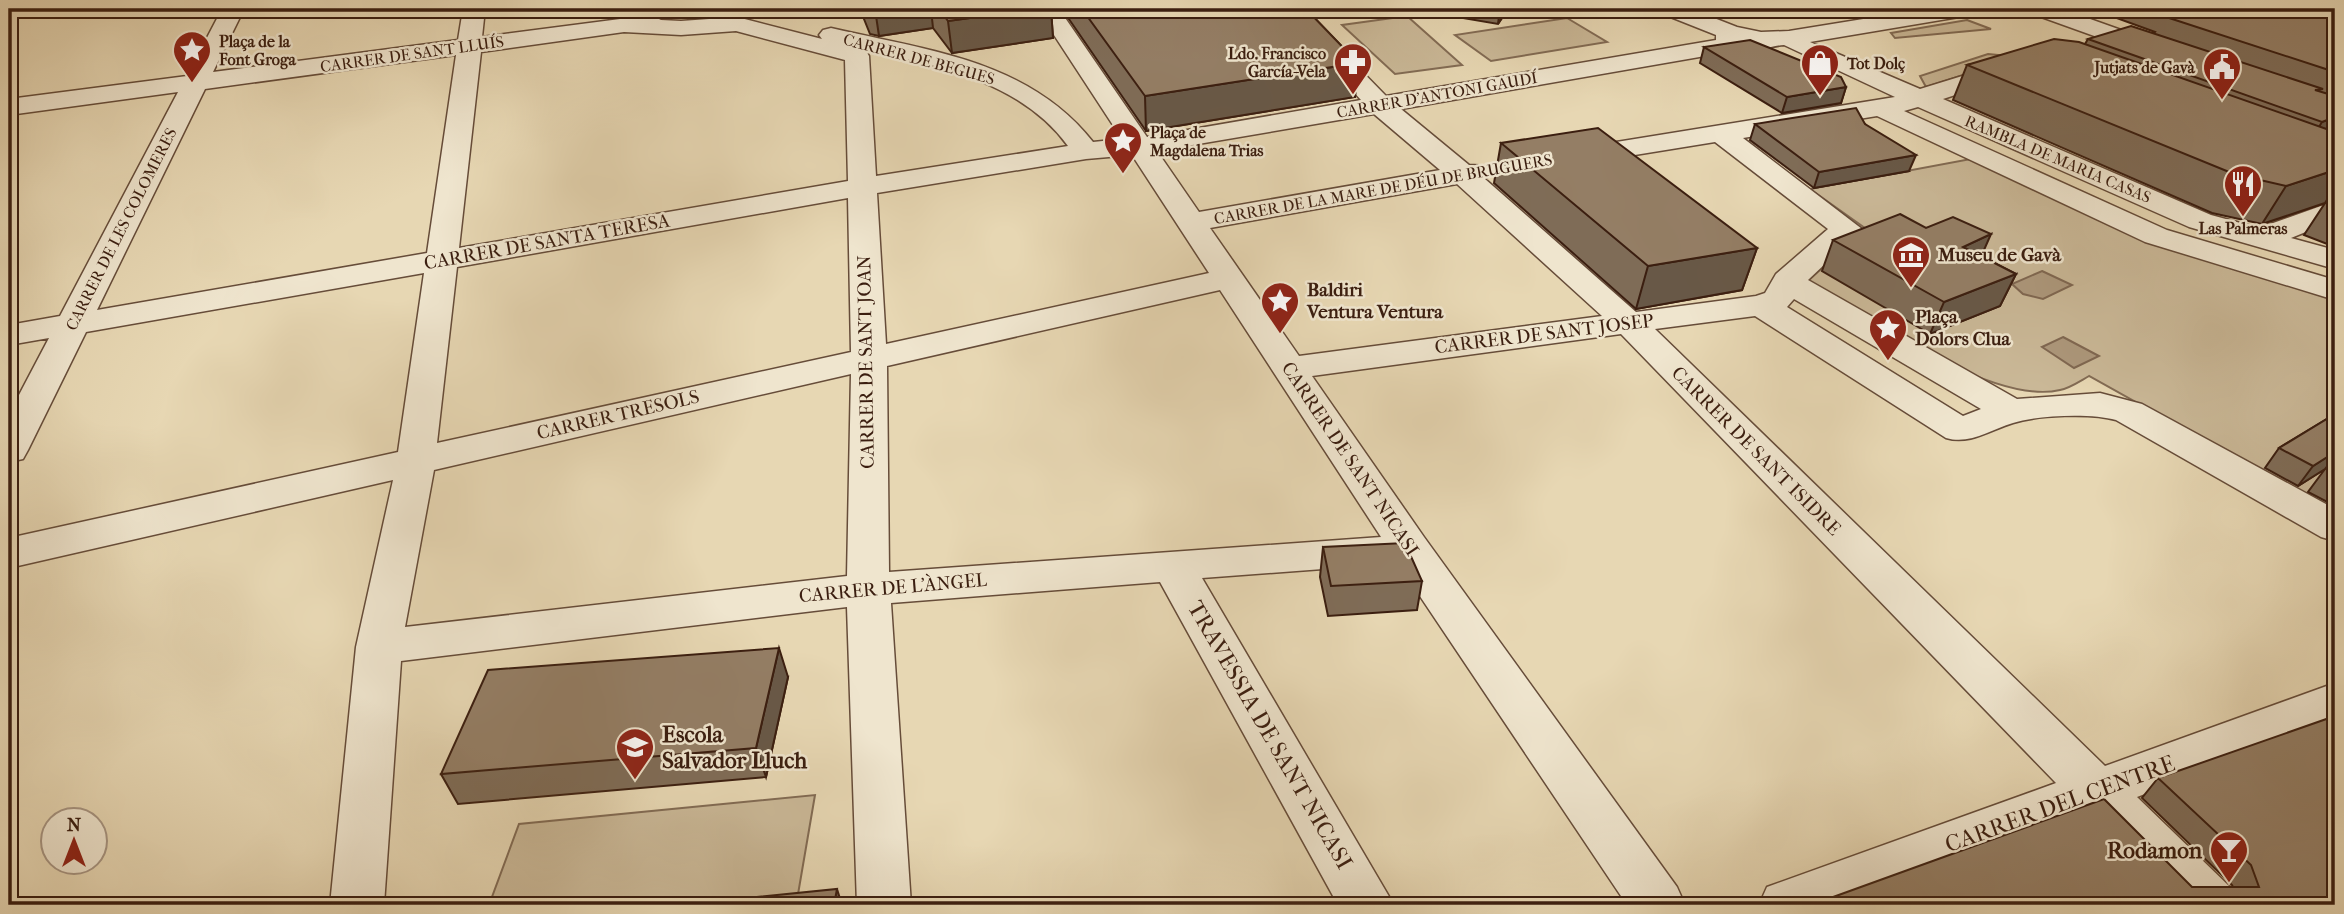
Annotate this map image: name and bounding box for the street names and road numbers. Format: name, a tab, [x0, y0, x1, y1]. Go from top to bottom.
street label: CARRER DE BEGUES	[841, 30, 997, 88]
street label: CARRER DE SANT LLUÍS	[319, 31, 505, 76]
street label: CARRER D'ANTONI GAUDÍ	[1335, 67, 1540, 122]
street label: RAMBLA DE MARIA CASAS	[1962, 111, 2154, 207]
street label: CARRER DE LES COLOMERES	[62, 125, 180, 333]
street label: CARRER DE LA MARE DE DÉU DE BRUGUERS	[1212, 149, 1554, 228]
street label: CARRER DE SANTA TERESA	[422, 209, 672, 274]
street label: CARRER DE SANT JOAN	[853, 254, 879, 469]
street label: CARRER DE SANT JOSEP	[1433, 310, 1655, 358]
street label: CARRER DE SANT NICASI	[1277, 358, 1423, 560]
street label: CARRER DE SANT ISIDRE	[1667, 362, 1845, 540]
street label: CARRER TRESOLS	[535, 386, 702, 444]
street label: CARRER DE L'ÀNGEL	[798, 569, 988, 607]
street label: TRAVESSIA DE SANT NICASI	[1182, 596, 1358, 874]
street label: CARRER DEL CENTRE	[1941, 750, 2179, 858]

